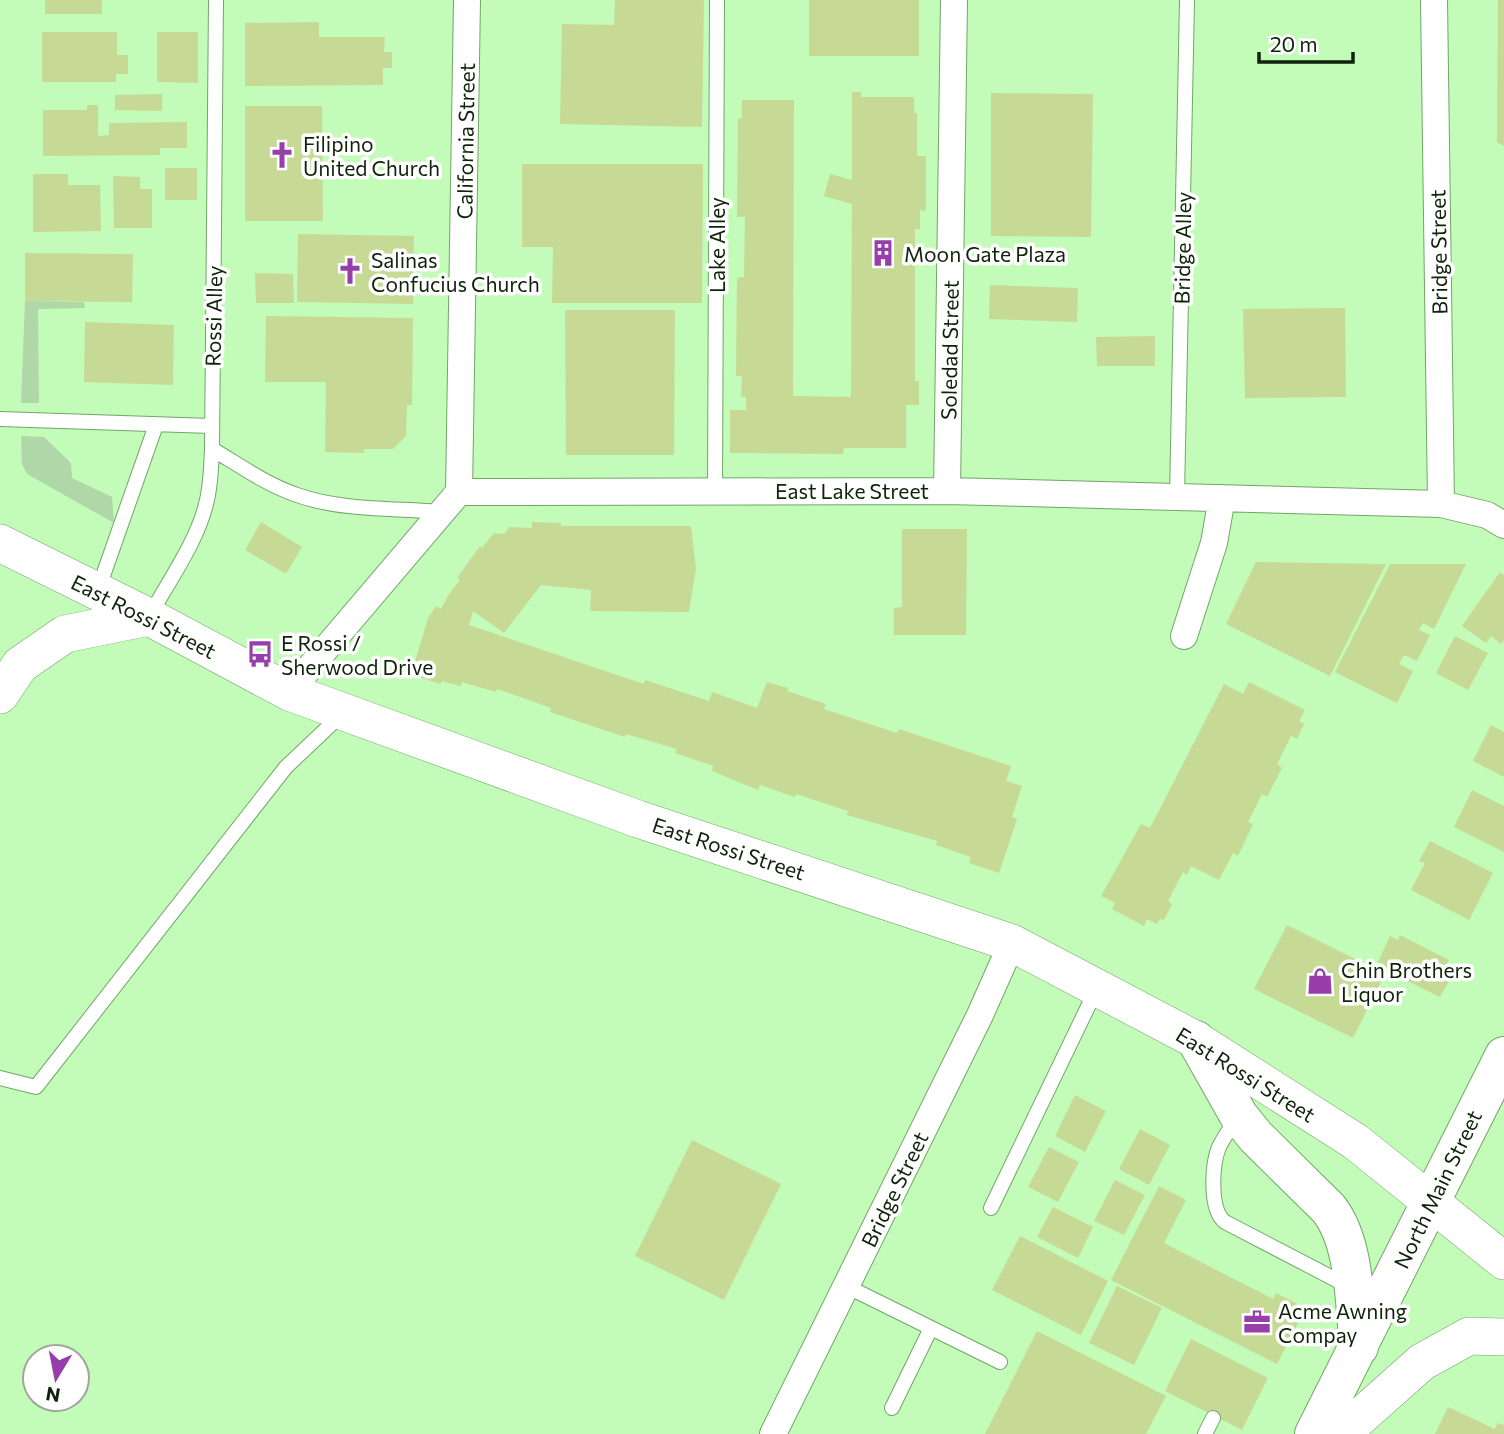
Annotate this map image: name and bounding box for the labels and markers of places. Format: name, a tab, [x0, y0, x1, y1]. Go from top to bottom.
place label: Filipino United Church	[303, 131, 440, 180]
church icon: Filipino United Church	[267, 140, 297, 170]
building icon: Moon Gate Plaza	[868, 238, 898, 268]
place label: Moon Gate Plaza	[904, 241, 1066, 266]
place label: Salinas Confucius Church	[371, 247, 540, 296]
church icon: Salinas Confucius Church	[335, 256, 365, 286]
place label: E Rossi / Sherwood Drive	[281, 630, 433, 679]
bus stop icon: E Rossi / Sherwood Drive	[245, 639, 275, 669]
place label: Chin Brothers Liquor	[1341, 957, 1472, 1006]
shop icon: Chin Brothers Liquor	[1305, 966, 1335, 996]
place label: Acme Awning Compay	[1278, 1298, 1407, 1347]
office icon: Acme Awning Compay	[1242, 1307, 1272, 1337]

